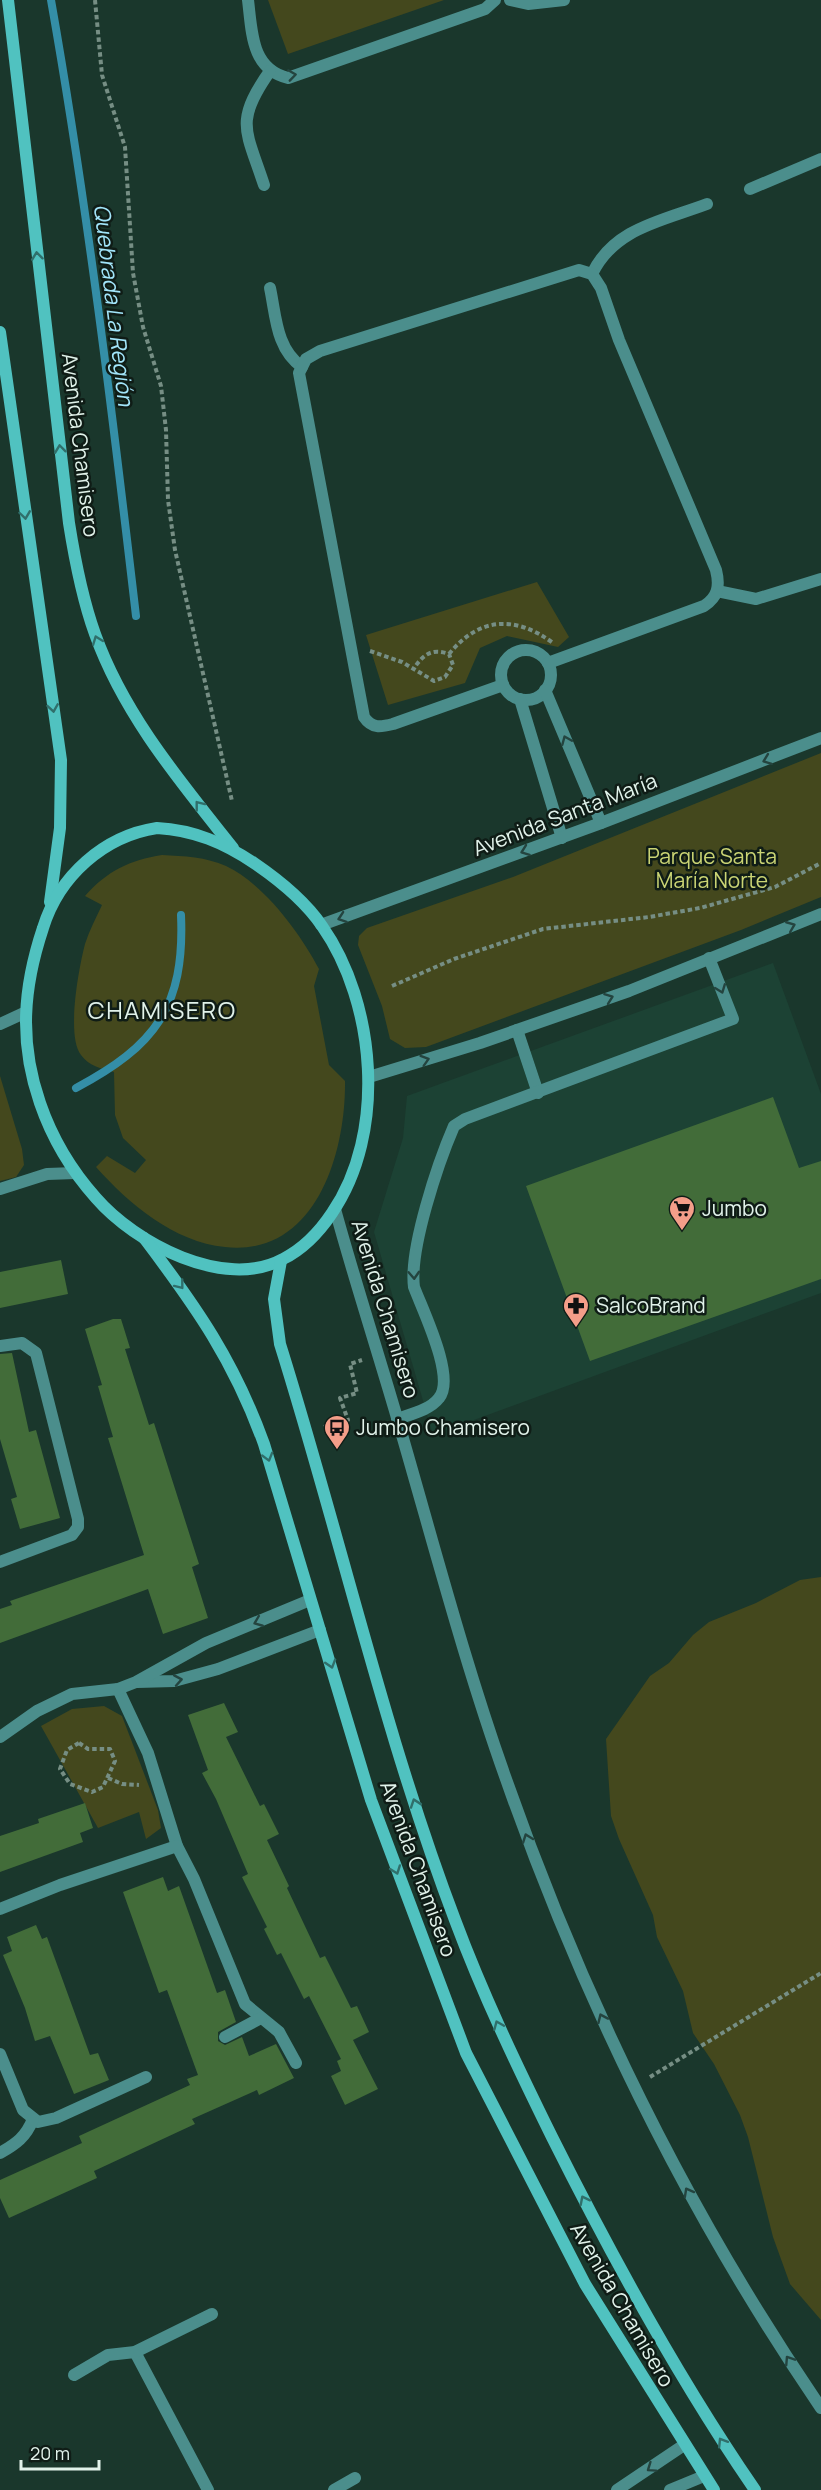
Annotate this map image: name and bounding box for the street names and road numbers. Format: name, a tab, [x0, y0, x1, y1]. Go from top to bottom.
street label: Avenida Chamisero	[56, 351, 106, 539]
street label: Avenida Santa María	[469, 766, 661, 862]
street label: Avenida Chamisero	[345, 1216, 426, 1401]
street label: Avenida Chamisero	[374, 1777, 464, 1961]
street label: Avenida Chamisero	[564, 2217, 681, 2392]

